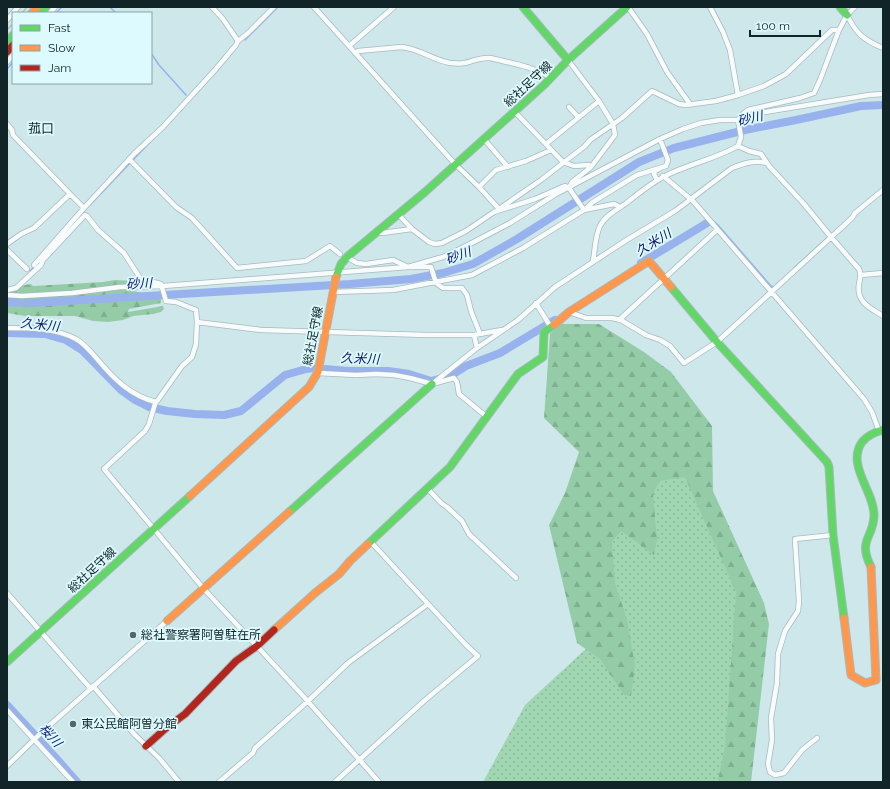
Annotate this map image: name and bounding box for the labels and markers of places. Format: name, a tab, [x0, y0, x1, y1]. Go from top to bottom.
place label: 総社警察署阿曽駐在所	[141, 628, 261, 642]
marker: 総社警察署阿曽駐在所	[128, 630, 138, 640]
place label: 東公民館阿曽分館	[81, 717, 177, 731]
marker: 東公民館阿曽分館	[68, 719, 78, 729]

